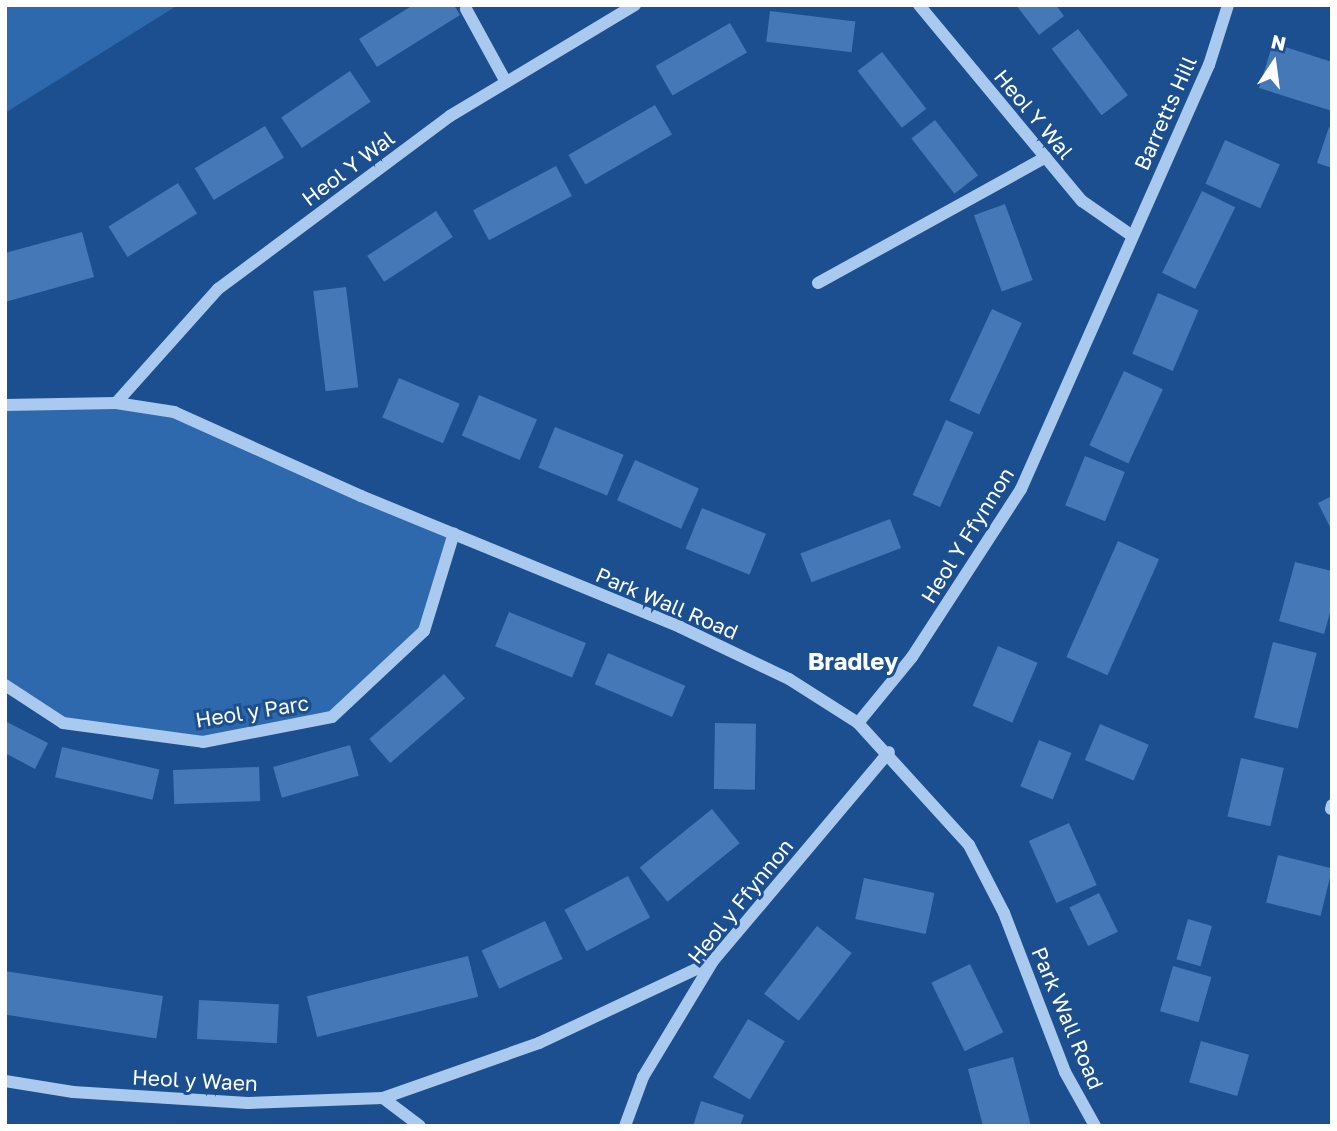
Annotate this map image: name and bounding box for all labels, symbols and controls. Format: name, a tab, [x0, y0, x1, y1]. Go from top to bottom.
north arrow	[1239, 28, 1309, 98]
text: N	[1269, 29, 1288, 55]
street label: Barretts Hill	[1129, 52, 1201, 174]
street label: Heol Y Wal	[989, 64, 1079, 164]
street label: Heol Y Wal	[297, 125, 399, 211]
street label: Heol Y Ffynnon	[915, 463, 1019, 607]
street label: Park Wall Road	[592, 562, 742, 644]
district label: Bradley	[808, 647, 898, 675]
street label: Heol y Parc	[193, 690, 311, 732]
street label: Heol y Ffynnon	[682, 833, 798, 969]
street label: Park Wall Road	[1027, 943, 1109, 1093]
street label: Heol y Waen	[131, 1064, 259, 1096]

